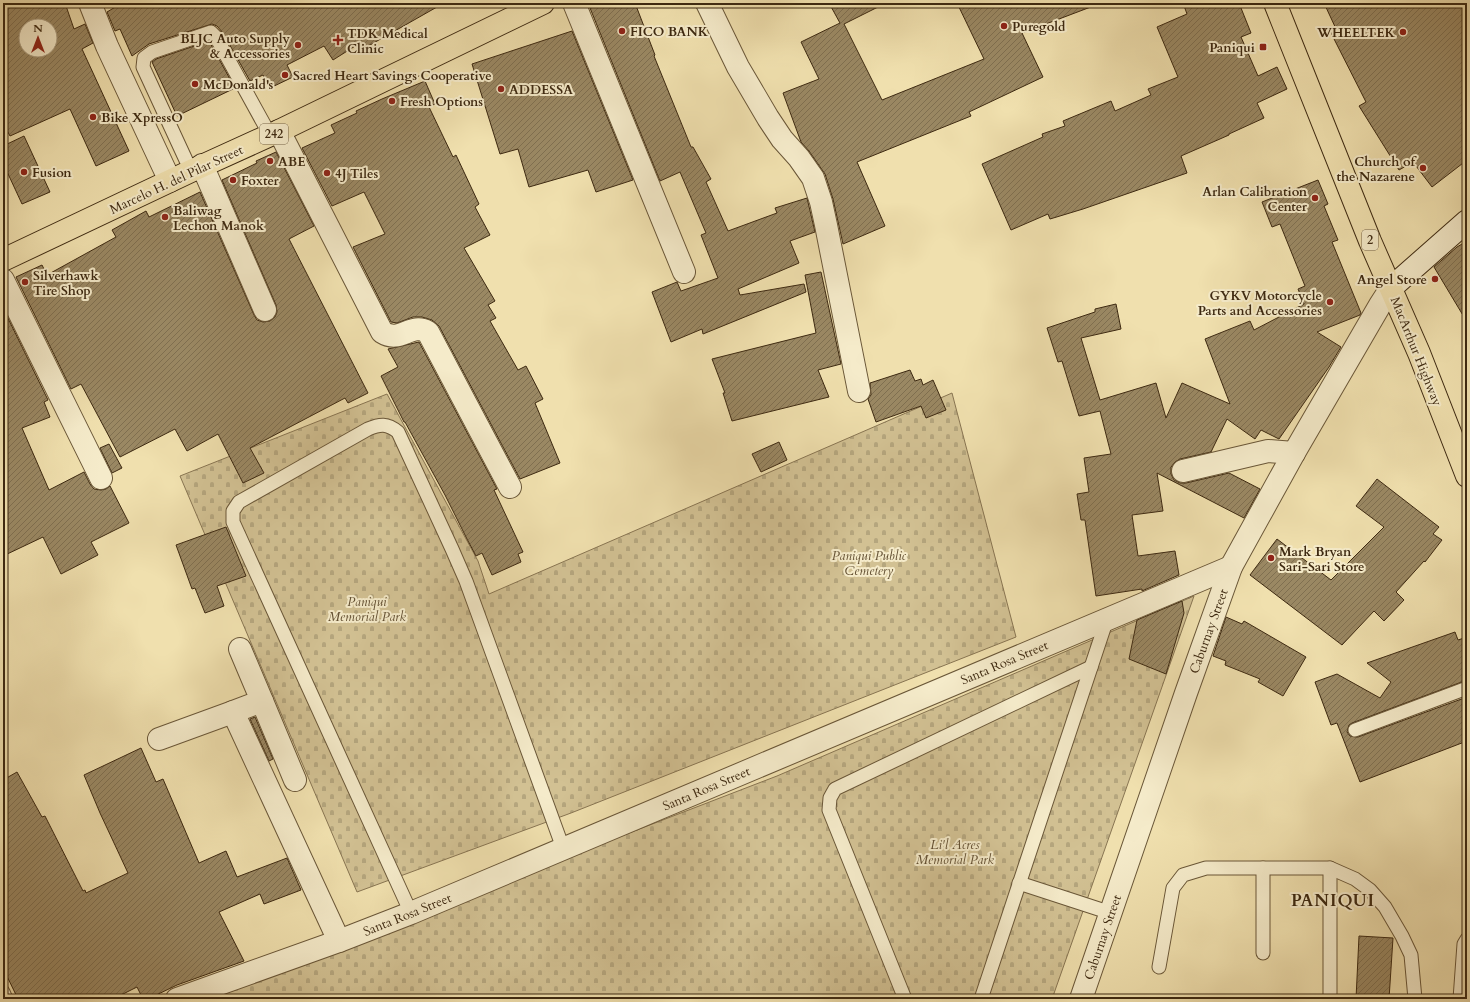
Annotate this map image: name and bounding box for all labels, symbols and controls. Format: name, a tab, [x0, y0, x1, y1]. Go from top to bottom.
north arrow	[18, 18, 58, 58]
place label: Puregold	[1012, 18, 1066, 36]
text: N	[33, 21, 43, 36]
marker: Puregold	[999, 21, 1009, 31]
place label: FICO BANK	[630, 23, 709, 41]
place label: WHEELTEK	[1316, 24, 1395, 42]
place label: TDK Medical Clinic	[347, 25, 428, 58]
marker: FICO BANK	[617, 26, 627, 36]
marker: WHEELTEK	[1398, 27, 1408, 37]
place label: BLJC Auto Supply & Accessories	[180, 30, 291, 63]
marker: TDK Medical Clinic	[332, 34, 344, 46]
place label: Paniqui	[1209, 39, 1255, 57]
marker: BLJC Auto Supply & Accessories	[293, 40, 303, 50]
marker: Paniqui	[1258, 42, 1268, 52]
place label: Sacred Heart Savings Cooperative	[293, 67, 492, 85]
marker: Sacred Heart Savings Cooperative	[280, 70, 290, 80]
place label: McDonald's	[203, 76, 274, 94]
marker: McDonald's	[190, 79, 200, 89]
place label: ADDESSA	[509, 81, 573, 99]
marker: ADDESSA	[496, 84, 506, 94]
place label: Fresh Options	[400, 93, 483, 111]
marker: Fresh Options	[387, 96, 397, 106]
place label: Bike XpressO	[101, 109, 183, 127]
marker: Bike XpressO	[88, 112, 98, 122]
road number: 242	[260, 124, 288, 144]
street label: Marcelo H. del Pilar Street	[107, 141, 246, 219]
place label: ABE	[278, 153, 306, 171]
place label: Church of the Nazarene	[1336, 153, 1418, 186]
marker: ABE	[265, 156, 275, 166]
marker: Church of the Nazarene	[1418, 163, 1428, 173]
place label: Fusion	[32, 164, 72, 182]
place label: 4J Tiles	[335, 165, 378, 183]
marker: Fusion	[19, 167, 29, 177]
marker: 4J Tiles	[322, 168, 332, 178]
place label: Foxter	[241, 172, 279, 190]
marker: Foxter	[228, 175, 238, 185]
place label: Arlan Calibration Center	[1202, 183, 1308, 216]
marker: Arlan Calibration Center	[1310, 193, 1320, 203]
place label: Baliwag Lechon Manok	[173, 202, 265, 235]
marker: Baliwag Lechon Manok	[160, 212, 170, 222]
road number: 2	[1362, 230, 1378, 250]
place label: Silverhawk Tire Shop	[33, 267, 100, 300]
place label: Angel Store	[1357, 271, 1427, 289]
marker: Angel Store	[1430, 274, 1440, 284]
marker: Silverhawk Tire Shop	[20, 277, 30, 287]
place label: GYKV Motorcycle Parts and Accessories	[1198, 287, 1322, 320]
street label: MacArthur Highway	[1386, 294, 1446, 409]
marker: GYKV Motorcycle Parts and Accessories	[1325, 297, 1335, 307]
place label: Mark Bryan Sari-Sari Store	[1279, 543, 1364, 576]
park label: Paniqui Public Cemetery	[832, 547, 907, 580]
marker: Mark Bryan Sari-Sari Store	[1266, 553, 1276, 563]
street label: Caburnay Street	[1185, 586, 1233, 676]
park label: Paniqui Memorial Park	[328, 593, 407, 626]
street label: Santa Rosa Street	[958, 636, 1051, 689]
street label: Santa Rosa Street	[660, 762, 753, 815]
park label: Li'l Acres Memorial Park	[916, 836, 995, 869]
street label: Santa Rosa Street	[361, 889, 454, 941]
district label: PANIQUI	[1291, 889, 1375, 912]
street label: Caburnay Street	[1080, 892, 1126, 982]

